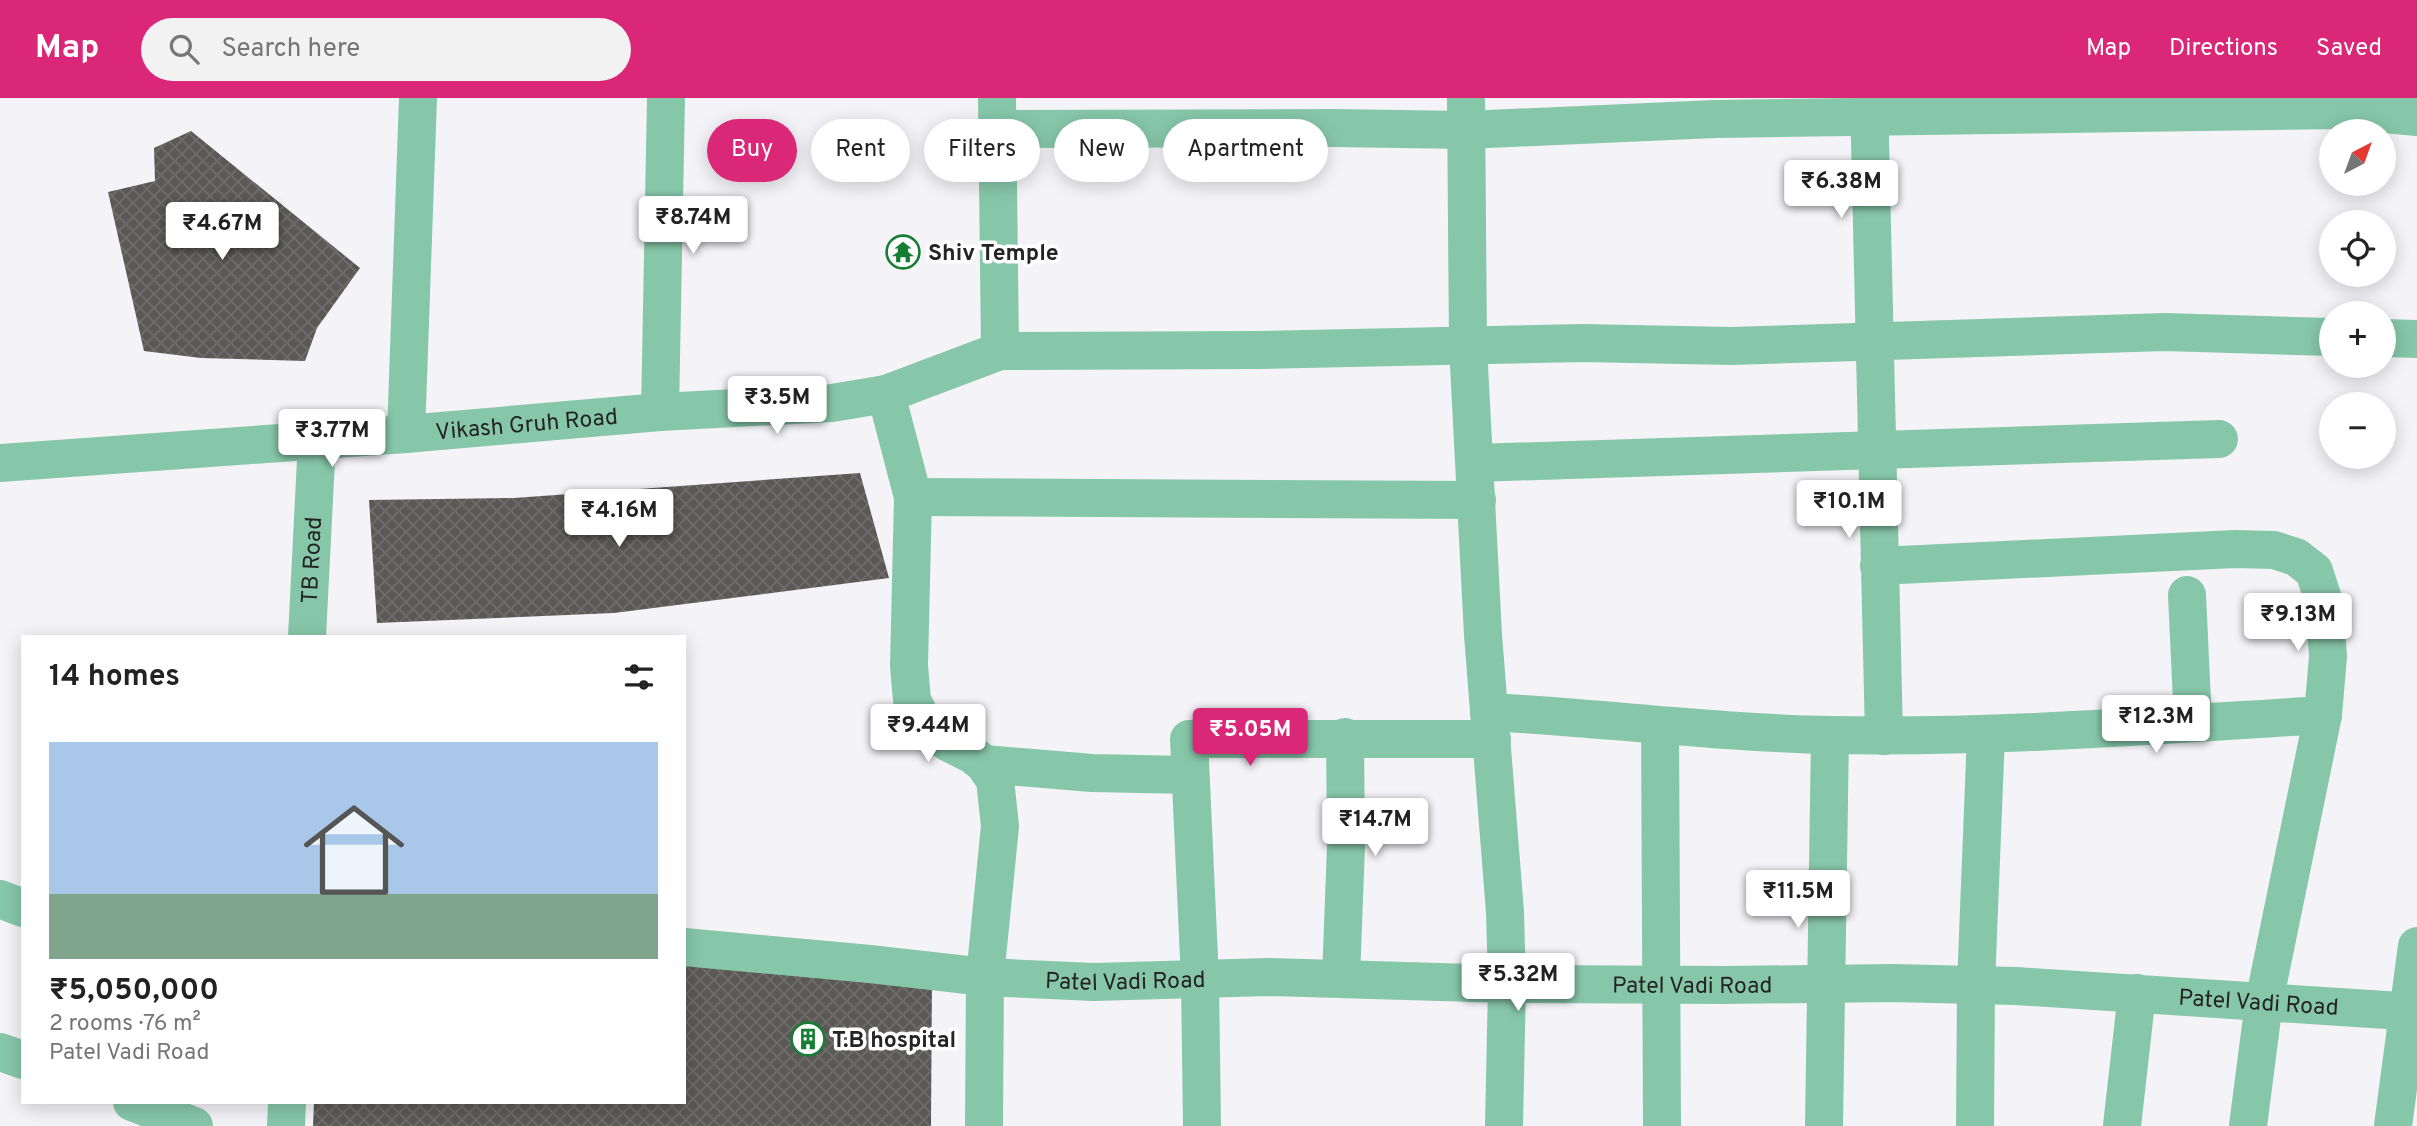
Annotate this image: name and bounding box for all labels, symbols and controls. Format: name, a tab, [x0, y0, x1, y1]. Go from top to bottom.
search box	[141, 18, 631, 81]
text: Map	[35, 28, 99, 70]
icon: search	[165, 30, 203, 68]
text: Search here	[221, 33, 360, 66]
text: Map	[2086, 34, 2131, 64]
text: Directions	[2169, 34, 2278, 64]
text: Saved	[2316, 34, 2382, 64]
chip: Buy	[707, 119, 797, 182]
chip: Rent	[811, 119, 910, 182]
chip: Filters	[924, 119, 1040, 182]
chip: New	[1054, 119, 1149, 182]
chip: Apartment	[1163, 119, 1328, 182]
north arrow	[2319, 119, 2396, 196]
map controls	[2319, 119, 2396, 469]
pin: ₹6.38M	[1784, 160, 1898, 220]
text: ₹6.38M	[1800, 168, 1882, 197]
pin: ₹8.74M	[636, 197, 750, 256]
pin: ₹4.67M	[165, 202, 279, 262]
text: ₹8.74M	[655, 204, 731, 233]
text: ₹4.67M	[182, 210, 262, 239]
button: locate	[2319, 210, 2396, 287]
temple icon: Shiv Temple	[884, 233, 922, 271]
place label: Shiv Temple	[928, 240, 1059, 269]
button: +	[2319, 301, 2396, 378]
pin: ₹3.5M	[728, 376, 826, 436]
text: ₹3.5M	[744, 384, 810, 413]
button: −	[2319, 392, 2396, 469]
street label: Vikash Gruh Road	[434, 404, 619, 448]
pin: ₹3.77M	[275, 410, 389, 469]
text: ₹3.77M	[294, 417, 370, 446]
pin: ₹10.1M	[1792, 480, 1906, 540]
text: ₹10.1M	[1813, 488, 1885, 517]
pin: ₹4.16M	[562, 490, 676, 549]
text: ₹4.16M	[580, 497, 658, 526]
street label: TB Road	[297, 516, 330, 604]
pin: ₹9.13M	[2241, 594, 2355, 653]
text: ₹9.13M	[2260, 601, 2336, 630]
icon: filters	[620, 658, 658, 696]
text: 14 homes	[49, 659, 180, 696]
pin: ₹12.3M	[2099, 696, 2213, 755]
text: ₹12.3M	[2118, 703, 2194, 732]
pin: ₹9.44M	[871, 704, 985, 764]
pin: ₹5.05M	[1193, 708, 1307, 768]
text: ₹9.44M	[886, 712, 970, 741]
text: ₹5.05M	[1209, 716, 1291, 745]
icon: home	[291, 787, 417, 913]
pin: ₹14.7M	[1318, 798, 1432, 858]
text: ₹14.7M	[1338, 806, 1412, 835]
pin: ₹11.5M	[1741, 870, 1855, 930]
text: ₹11.5M	[1762, 878, 1834, 907]
pin: ₹5.32M	[1461, 954, 1575, 1013]
text: ₹5.32M	[1478, 961, 1558, 990]
street label: Patel Vadi Road	[1044, 967, 1206, 999]
street label: Patel Vadi Road	[1612, 972, 1773, 1002]
text: ₹5,050,000	[49, 973, 219, 1010]
street label: Patel Vadi Road	[2177, 985, 2339, 1024]
text: 2 rooms · 76 m²	[49, 1010, 201, 1039]
building icon: T.B hospital	[789, 1020, 827, 1058]
place label: T.B hospital	[832, 1027, 956, 1056]
text: Patel Vadi Road	[49, 1039, 209, 1068]

